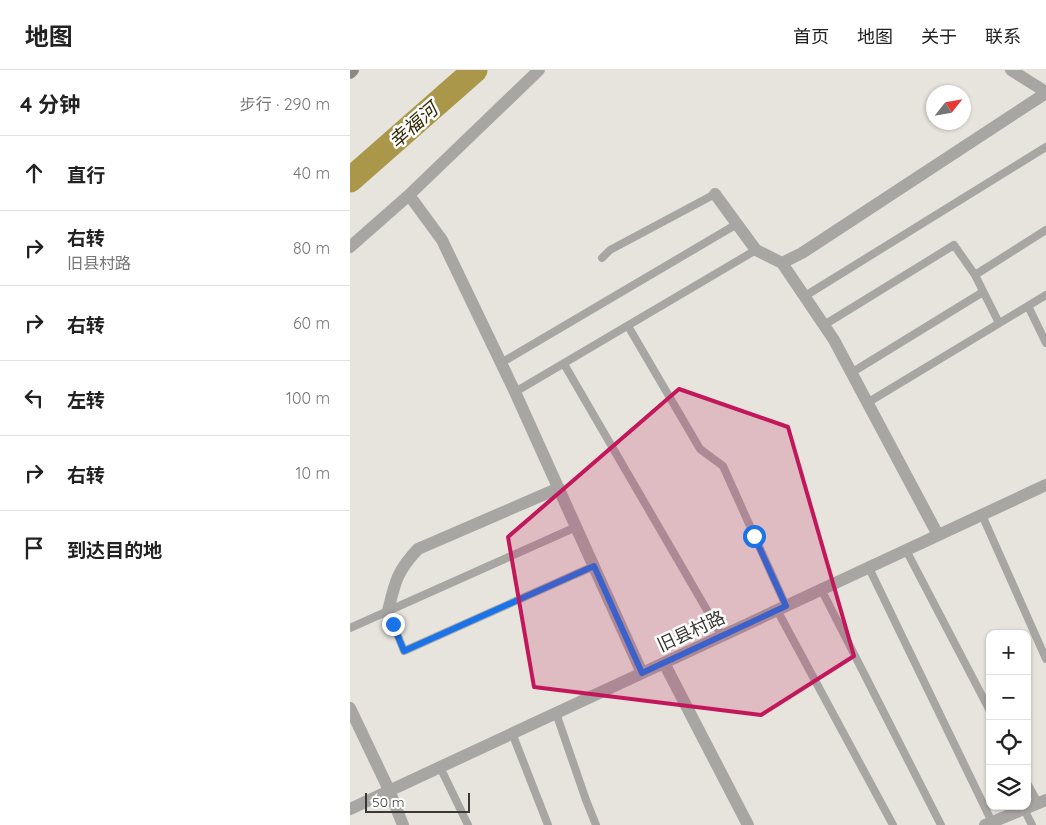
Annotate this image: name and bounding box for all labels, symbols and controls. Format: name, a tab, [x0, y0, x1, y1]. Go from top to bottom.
text: 地图	[25, 21, 73, 51]
text: 首页	[793, 25, 829, 48]
text: 地图	[857, 25, 893, 48]
text: 关于	[921, 25, 957, 48]
text: 联系	[985, 25, 1021, 48]
north arrow	[926, 85, 971, 130]
text: 4 分钟	[20, 91, 80, 117]
text: 步行 · 290 m	[240, 94, 330, 114]
water label: 幸福河	[384, 95, 445, 153]
icon: ahead	[20, 159, 48, 187]
text: 直行	[67, 163, 105, 187]
text: 40 m	[293, 163, 330, 183]
text: 右转	[67, 226, 105, 250]
icon: right	[20, 234, 48, 262]
text: 80 m	[293, 238, 330, 258]
text: 旧县村路	[67, 253, 131, 273]
icon: right	[20, 309, 48, 337]
text: 右转	[67, 313, 105, 337]
text: 60 m	[293, 313, 330, 333]
icon: left	[20, 384, 48, 412]
text: 左转	[67, 388, 105, 412]
text: 100 m	[286, 388, 330, 408]
icon: right	[20, 459, 48, 487]
text: 右转	[67, 463, 105, 487]
text: 10 m	[296, 463, 330, 483]
route start	[743, 525, 766, 548]
icon: arrive	[20, 534, 48, 562]
text: 到达目的地	[67, 538, 162, 562]
street label: 旧县村路	[654, 605, 728, 657]
route end	[382, 613, 405, 636]
map controls	[986, 630, 1031, 810]
button: +	[986, 630, 1031, 675]
button: −	[986, 675, 1031, 720]
button: locate	[986, 720, 1031, 765]
button: layers	[986, 765, 1031, 810]
scale bar	[365, 790, 470, 813]
text: 50 m	[372, 793, 405, 811]

